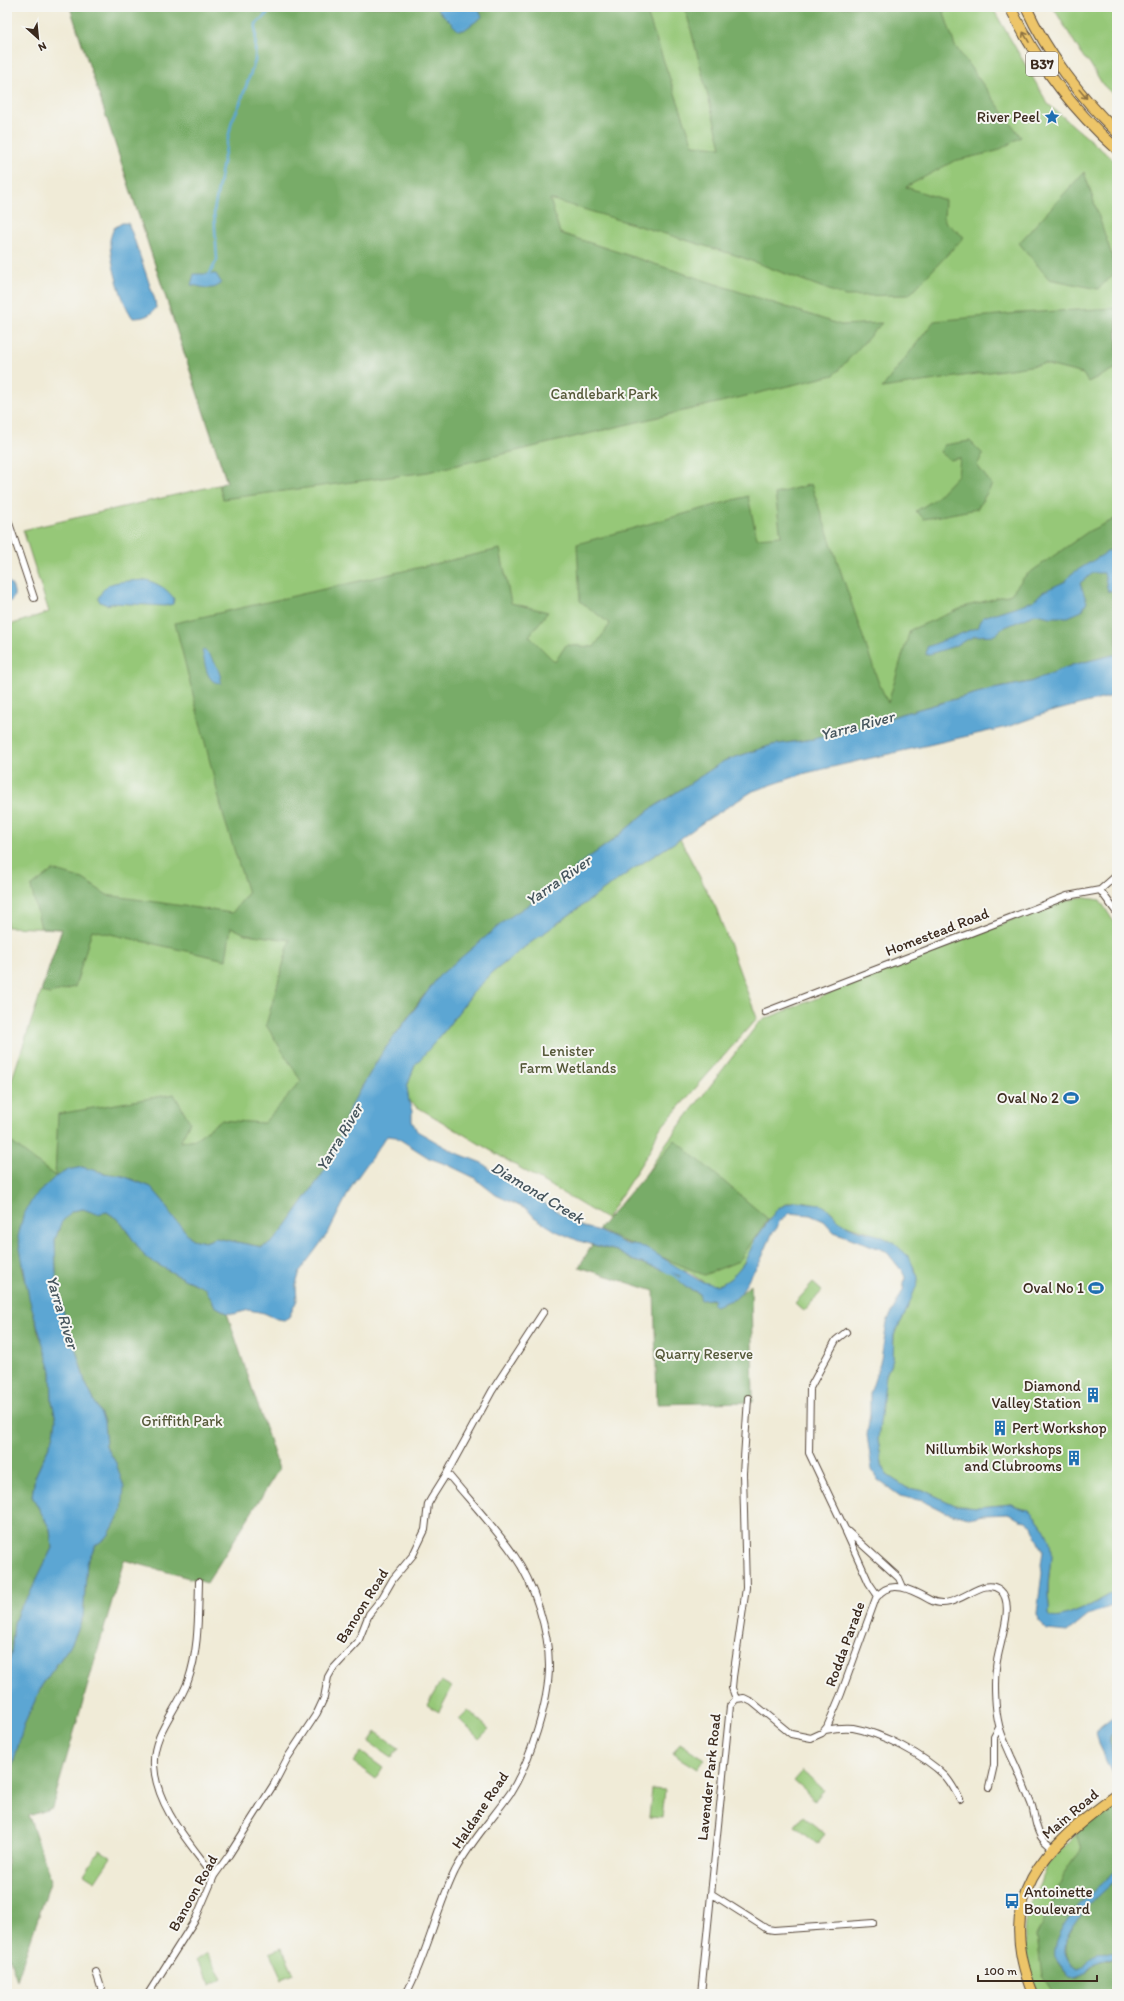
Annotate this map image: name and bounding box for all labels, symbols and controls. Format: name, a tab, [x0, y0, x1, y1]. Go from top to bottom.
north arrow	[18, 18, 58, 58]
one-way arrow	[1022, 31, 1030, 43]
text: N	[36, 39, 49, 54]
road number: B37	[1026, 52, 1058, 76]
one-way arrow	[1078, 89, 1087, 100]
place label: River Peel	[977, 108, 1041, 126]
place icon: River Peel	[1043, 108, 1061, 126]
park label: Candlebark Park	[550, 385, 658, 403]
water label: Yarra River	[818, 706, 898, 744]
water label: Yarra River	[522, 850, 596, 910]
street label: Homestead Road	[883, 904, 991, 960]
park label: Lenister Farm Wetlands	[520, 1042, 617, 1077]
place label: Oval No 2	[997, 1089, 1059, 1107]
sports icon: Oval No 2	[1062, 1089, 1080, 1107]
water label: Yarra River	[312, 1099, 368, 1175]
water label: Diamond Creek	[488, 1157, 588, 1228]
water label: Yarra River	[42, 1273, 83, 1353]
place label: Oval No 1	[1023, 1279, 1084, 1297]
sports icon: Oval No 1	[1087, 1279, 1105, 1297]
park label: Quarry Reserve	[655, 1345, 753, 1363]
place label: Diamond Valley Station	[991, 1377, 1081, 1412]
building icon: Diamond Valley Station	[1084, 1386, 1102, 1404]
park label: Griffith Park	[141, 1412, 223, 1430]
building icon: Pert Workshop	[991, 1419, 1009, 1437]
place label: Pert Workshop	[1012, 1419, 1107, 1437]
place label: Nillumbik Workshops and Clubrooms	[925, 1440, 1062, 1475]
building icon: Nillumbik Workshops and Clubrooms	[1065, 1449, 1083, 1467]
street label: Banoon Road	[332, 1565, 392, 1647]
street label: Rodda Parade	[821, 1599, 869, 1689]
street label: Lavender Park Road	[693, 1712, 725, 1841]
street label: Haldane Road	[448, 1767, 513, 1852]
street label: Main Road	[1038, 1785, 1102, 1843]
street label: Banoon Road	[165, 1852, 221, 1934]
place label: Antoinette Boulevard	[1024, 1883, 1093, 1918]
bus stop icon: Antoinette Boulevard	[1003, 1892, 1021, 1910]
scale bar	[978, 1957, 1097, 1983]
text: 100 m	[984, 1964, 1017, 1978]

